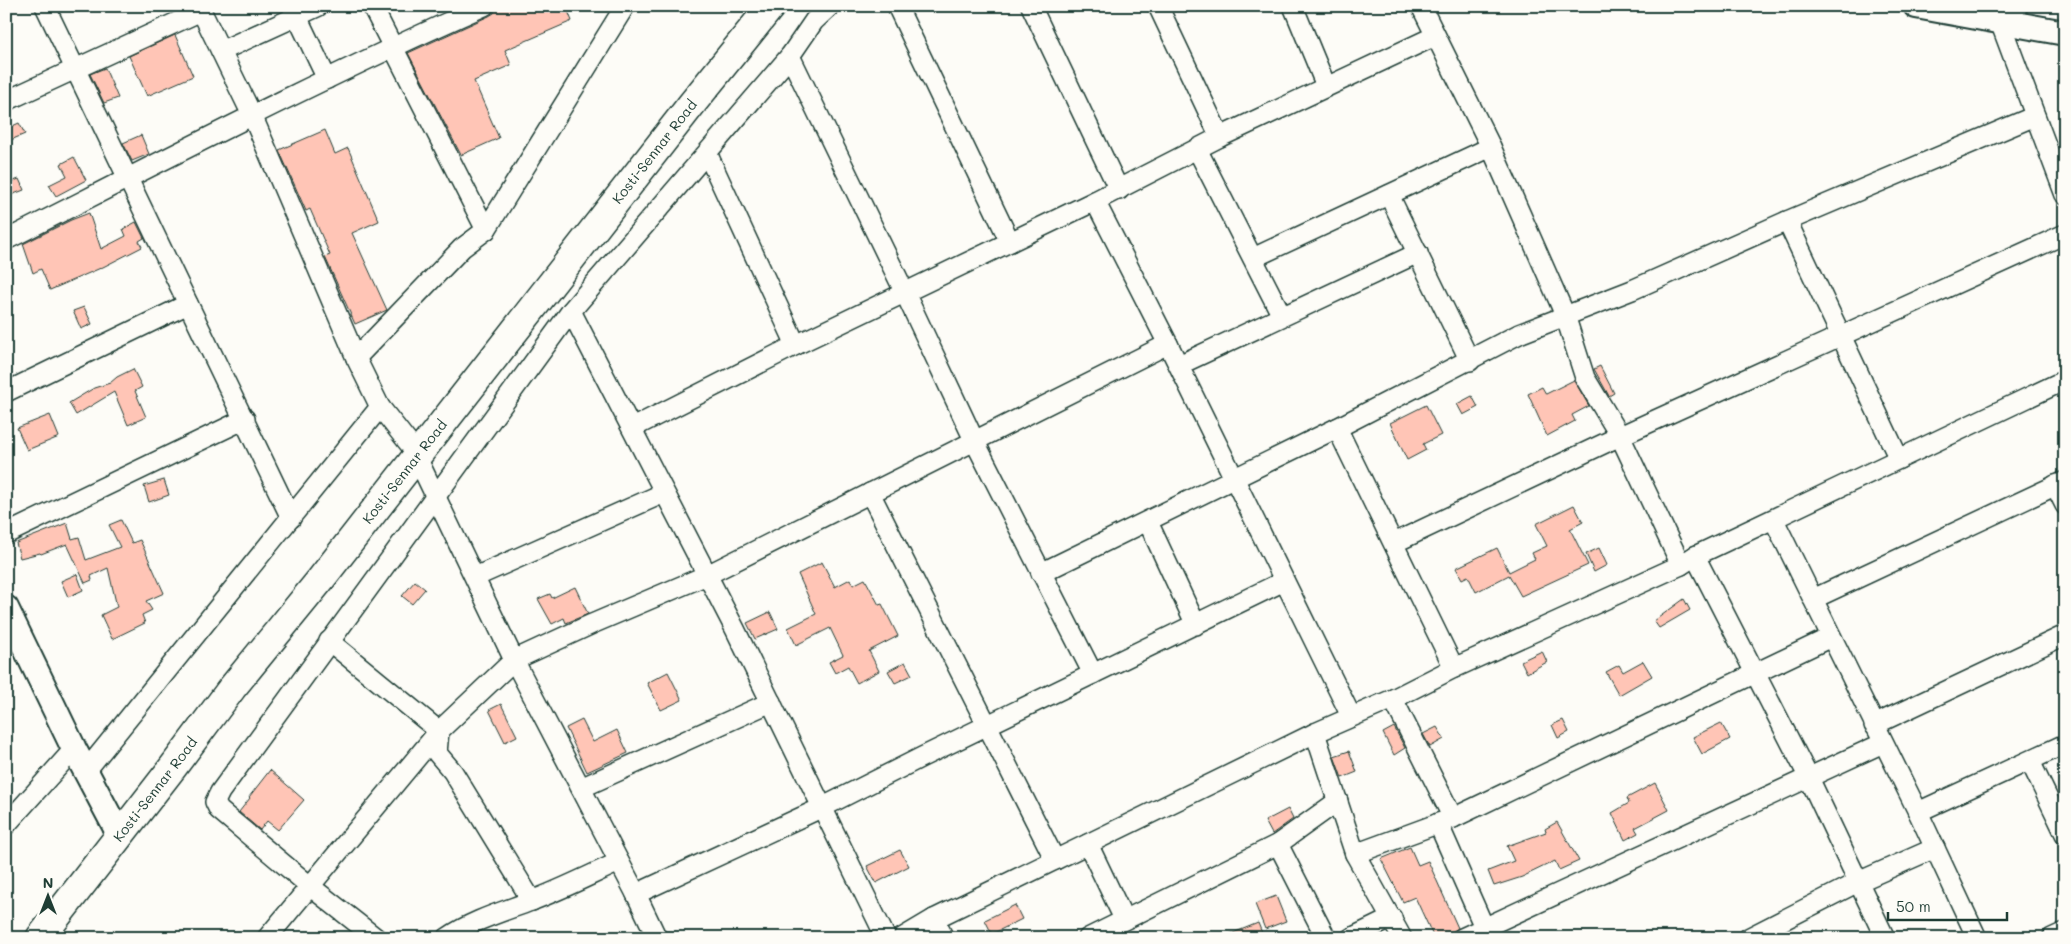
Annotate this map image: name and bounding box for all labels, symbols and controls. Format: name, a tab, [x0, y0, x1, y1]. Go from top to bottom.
street label: Kosti-Sennar Road	[607, 95, 701, 207]
street label: Kosti-Sennar Road	[358, 415, 451, 527]
street label: Kosti-Sennar Road	[108, 733, 201, 845]
north arrow	[22, 872, 72, 922]
text: N	[43, 873, 53, 892]
scale bar	[1888, 889, 2007, 921]
text: 50 m	[1896, 896, 1931, 916]

